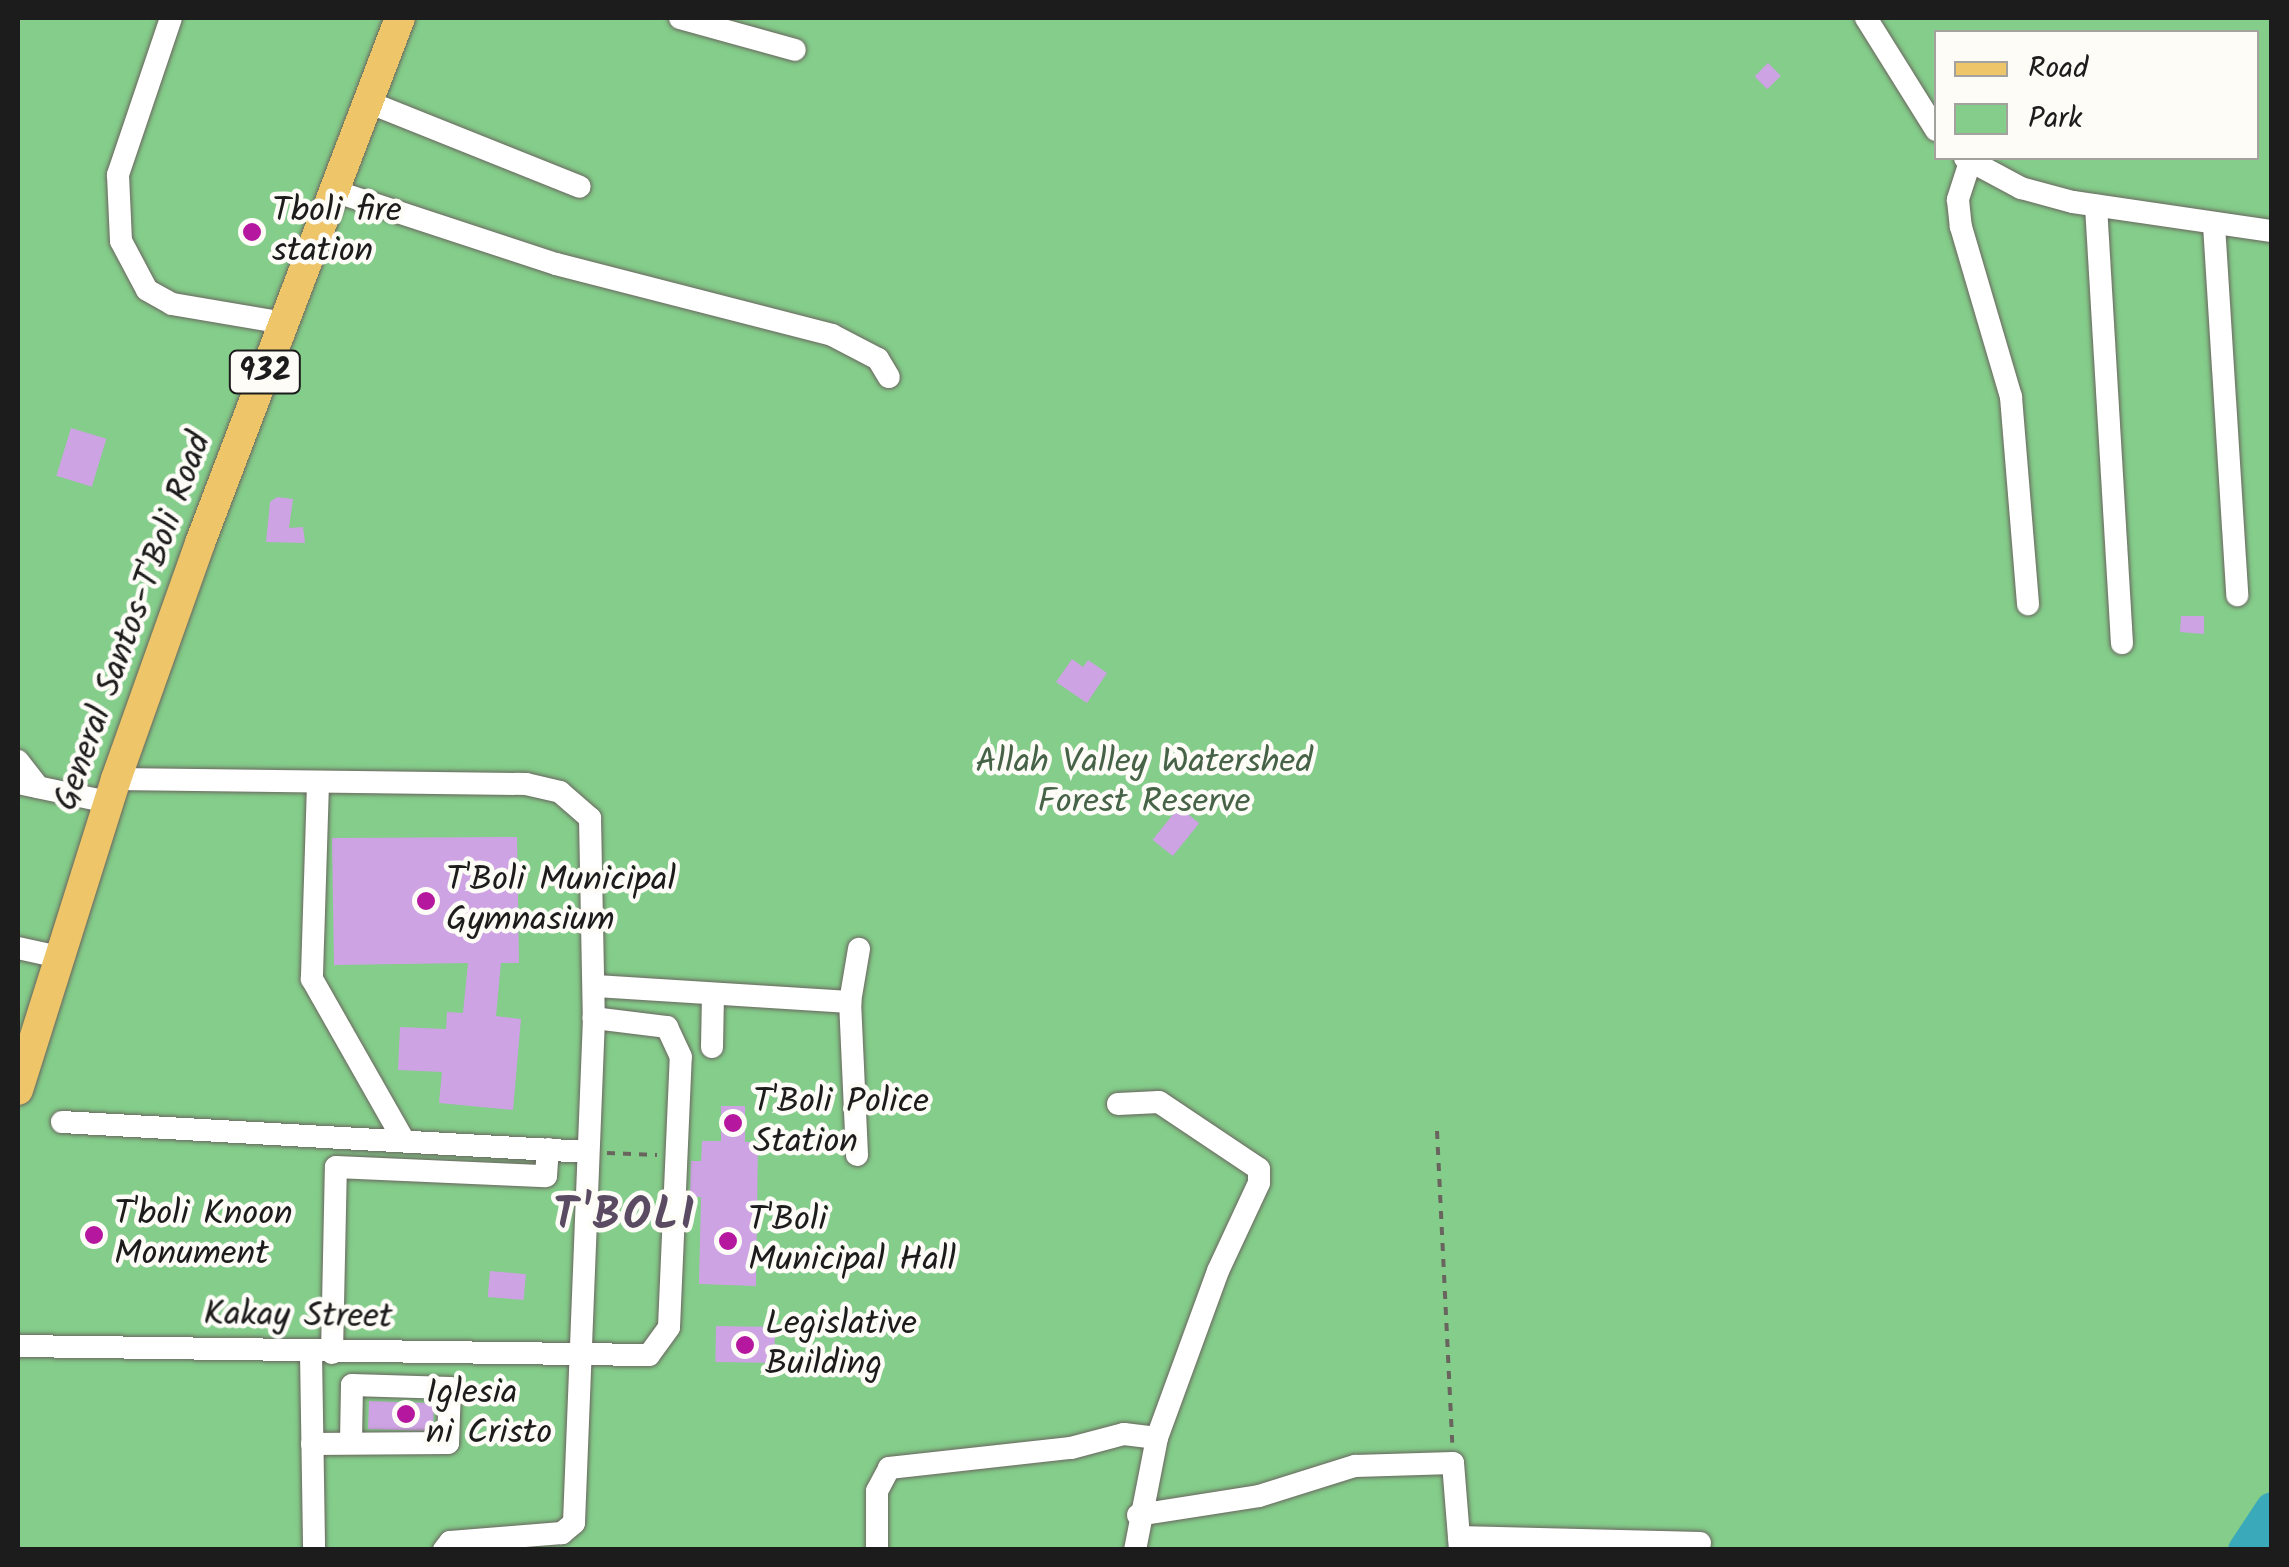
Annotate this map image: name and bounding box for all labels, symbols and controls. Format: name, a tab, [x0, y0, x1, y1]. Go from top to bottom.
legend	[1934, 30, 2259, 160]
text: Road	[2028, 45, 2088, 93]
text: Park	[2028, 95, 2082, 143]
place label: Tboli fire station	[272, 191, 402, 273]
marker: Tboli fire station	[241, 221, 263, 243]
road number: 932	[228, 345, 302, 399]
street label: General Santos-T'Boli Road	[46, 427, 222, 817]
park label: Allah Valley Watershed Forest Reserve	[975, 742, 1313, 824]
place label: T'Boli Municipal Gymnasium	[446, 860, 676, 942]
marker: T'Boli Municipal Gymnasium	[415, 890, 437, 912]
place label: T'Boli Police Station	[753, 1082, 929, 1164]
marker: T'Boli Police Station	[722, 1112, 744, 1134]
district label: T'BOLI	[553, 1191, 697, 1245]
place label: T'boli Knoon Monument	[114, 1194, 293, 1276]
place label: T'Boli Municipal Hall	[748, 1200, 956, 1282]
marker: T'boli Knoon Monument	[83, 1224, 105, 1246]
marker: T'Boli Municipal Hall	[717, 1230, 739, 1252]
street label: Kakay Street	[203, 1294, 393, 1340]
place label: Legislative Building	[765, 1304, 917, 1386]
marker: Legislative Building	[734, 1334, 756, 1356]
place label: Iglesia ni Cristo	[426, 1373, 552, 1455]
marker: Iglesia ni Cristo	[395, 1403, 417, 1425]

